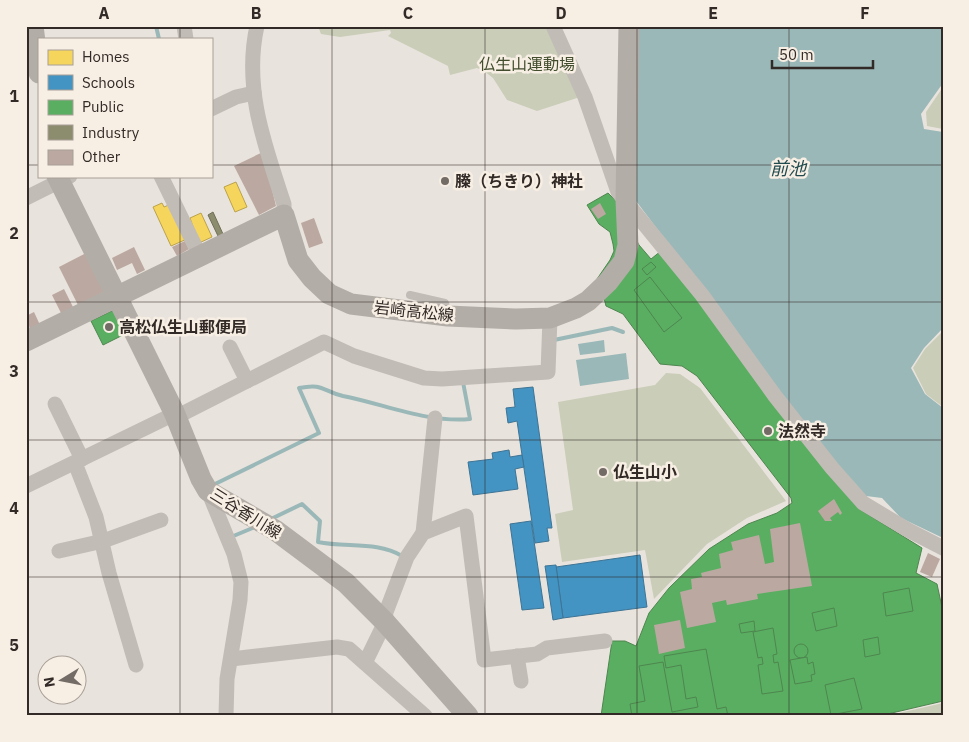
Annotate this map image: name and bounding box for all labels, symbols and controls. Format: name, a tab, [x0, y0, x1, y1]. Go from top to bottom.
text: A	[99, 3, 110, 23]
text: B	[251, 3, 262, 23]
text: C	[403, 3, 413, 23]
text: D	[555, 3, 567, 23]
text: E	[708, 3, 718, 23]
text: F	[860, 3, 870, 23]
legend	[38, 38, 212, 178]
scale bar	[772, 38, 873, 70]
text: 50 m	[779, 45, 814, 64]
text: Homes	[82, 47, 130, 66]
park label: 仏生山運動場	[479, 54, 575, 74]
text: Schools	[82, 73, 135, 92]
text: 1	[9, 86, 19, 106]
text: Public	[82, 97, 124, 116]
text: Industry	[82, 123, 140, 142]
text: Other	[82, 147, 121, 166]
water label: 前池	[770, 157, 808, 180]
place label: 榺（ちきり）神社	[455, 171, 583, 191]
marker: 榺（ちきり）神社	[439, 175, 451, 187]
text: 2	[9, 223, 19, 243]
street label: 岩崎高松線	[373, 297, 455, 325]
place label: 高松仏生山郵便局	[119, 317, 247, 337]
marker: 高松仏生山郵便局	[103, 321, 115, 333]
text: 3	[9, 361, 19, 381]
place label: 法然寺	[778, 421, 826, 441]
marker: 法然寺	[762, 425, 774, 437]
place label: 仏生山小	[613, 462, 677, 482]
marker: 仏生山小	[597, 466, 609, 478]
street label: 三谷香川線	[207, 483, 285, 543]
text: 4	[9, 498, 19, 518]
text: 5	[9, 635, 19, 655]
north arrow	[38, 654, 88, 704]
text: N	[39, 676, 59, 689]

